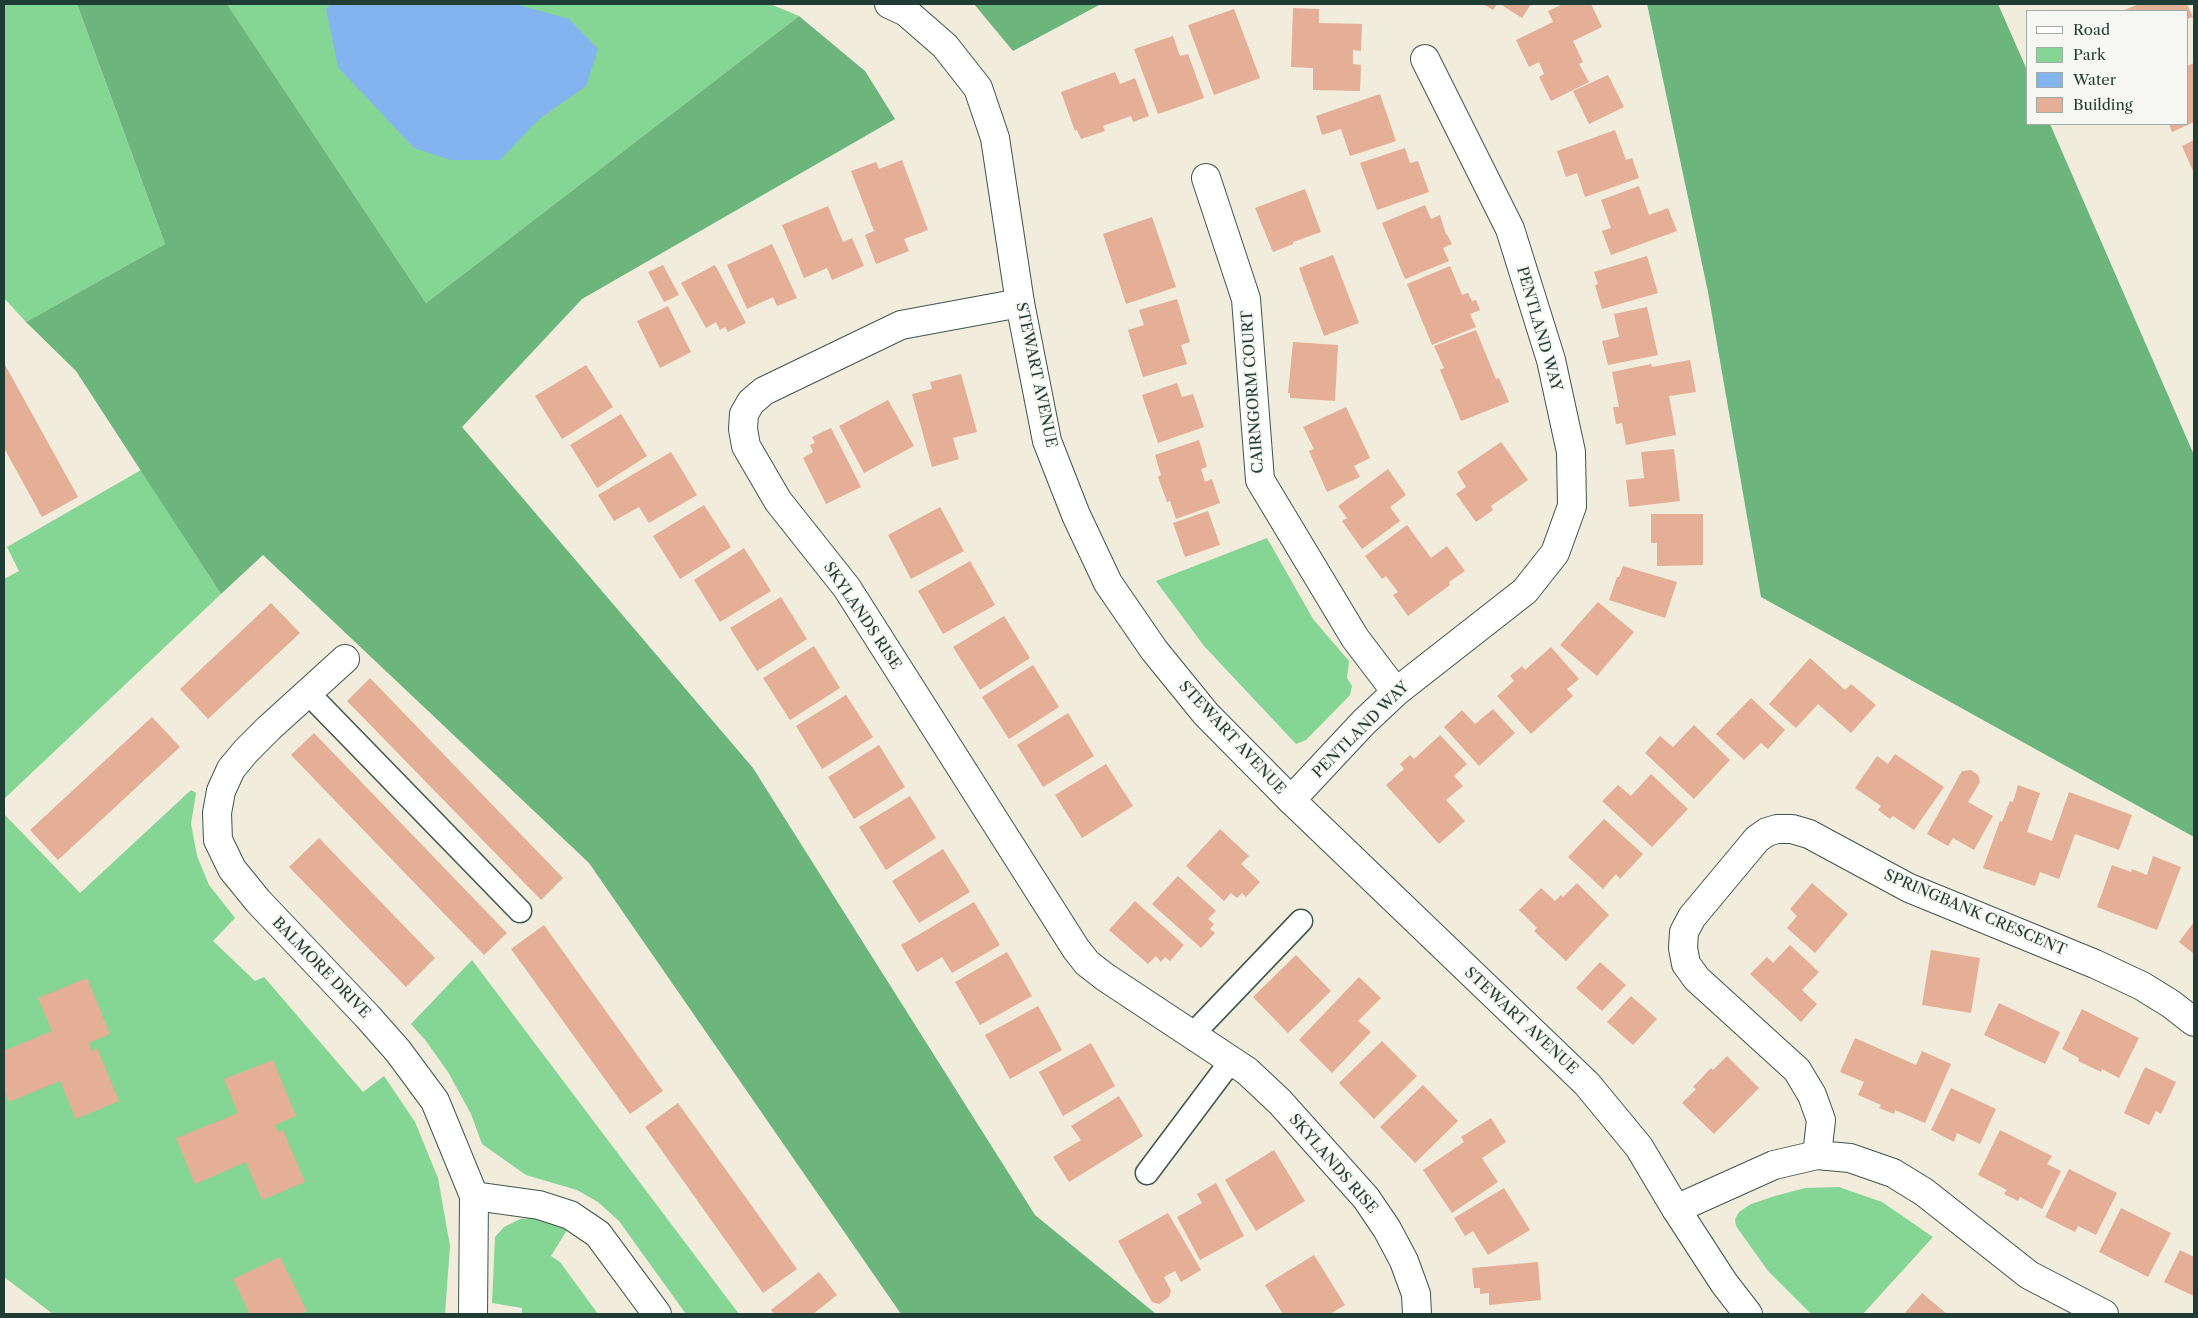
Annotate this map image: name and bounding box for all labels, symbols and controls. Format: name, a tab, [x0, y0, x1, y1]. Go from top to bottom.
legend	[2026, 10, 2188, 125]
text: Road	[2073, 20, 2110, 39]
text: Park	[2073, 45, 2106, 64]
text: Water	[2073, 70, 2116, 89]
text: Building	[2073, 95, 2133, 114]
street label: PENTLAND WAY	[1513, 264, 1565, 394]
street label: STEWART AVENUE	[1012, 301, 1060, 449]
street label: CAIRNGORM COURT	[1238, 310, 1268, 474]
street label: SKYLANDS RISE	[819, 559, 905, 673]
street label: STEWART AVENUE	[1175, 678, 1289, 798]
street label: PENTLAND WAY	[1309, 678, 1413, 782]
street label: SPRINGBANK CRESCENT	[1881, 866, 2069, 960]
street label: BALMORE DRIVE	[268, 914, 374, 1022]
street label: STEWART AVENUE	[1461, 964, 1581, 1078]
street label: SKYLANDS RISE	[1285, 1111, 1381, 1217]

